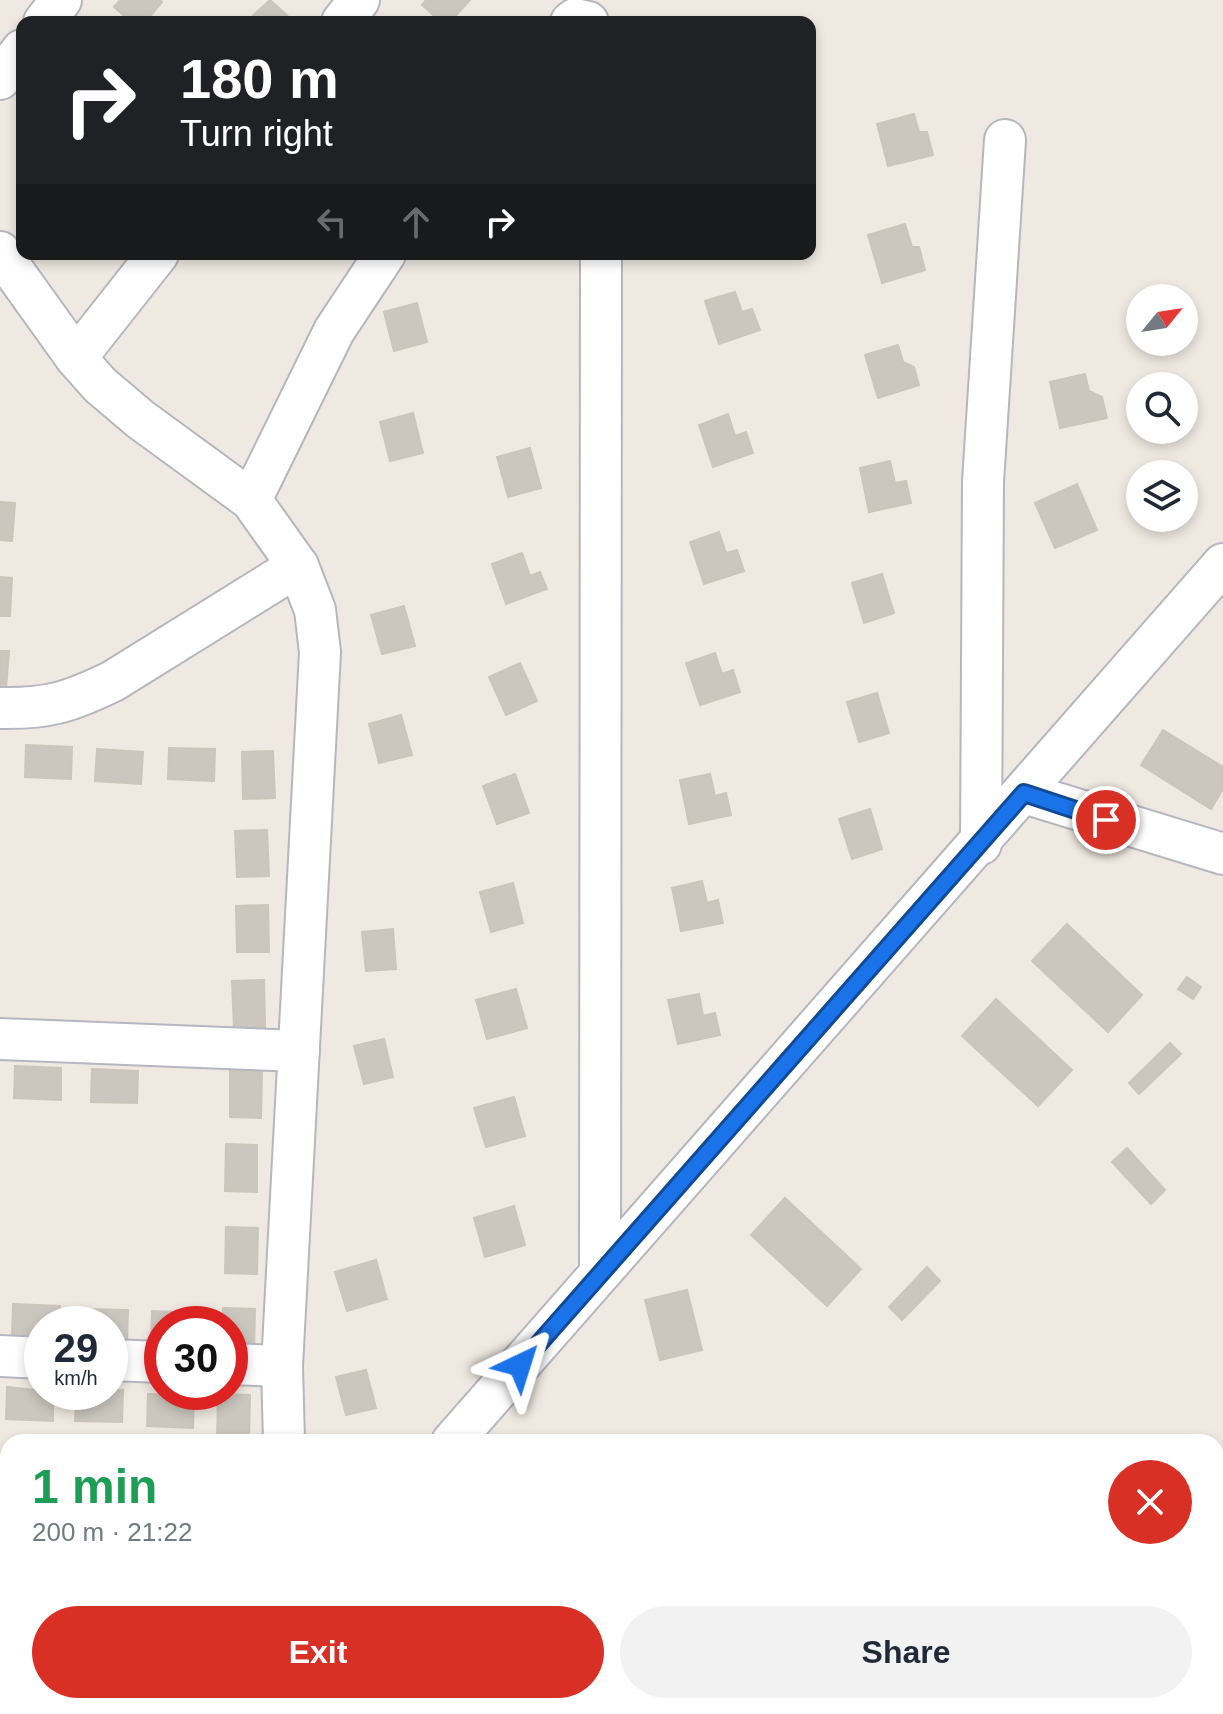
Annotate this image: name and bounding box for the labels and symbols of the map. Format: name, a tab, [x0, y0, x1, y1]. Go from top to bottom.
north arrow	[1126, 284, 1198, 356]
pin	[1072, 786, 1140, 854]
speed limit sign: 30	[144, 1306, 248, 1410]
position arrow	[478, 1323, 562, 1407]

